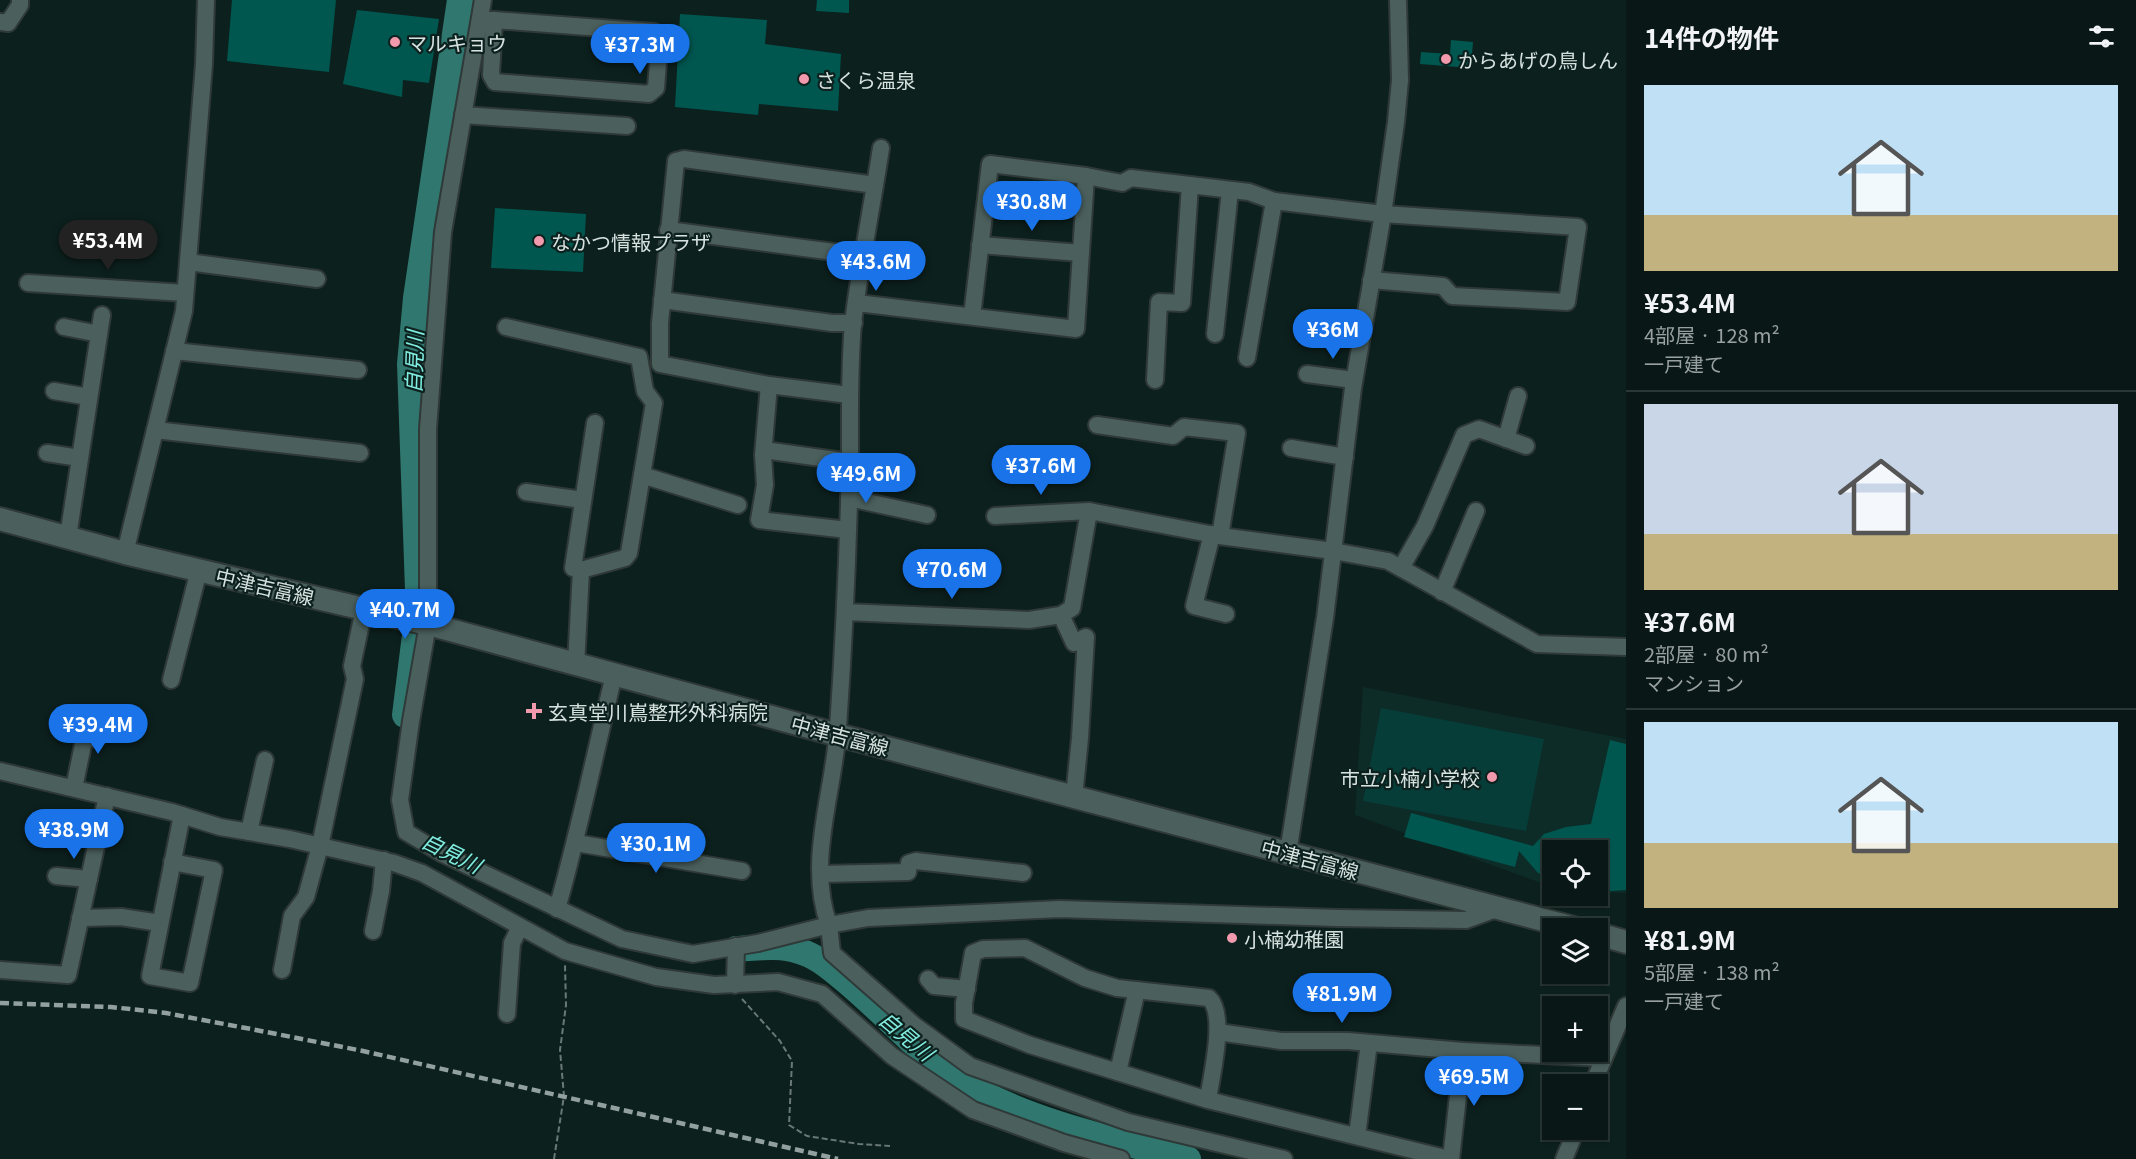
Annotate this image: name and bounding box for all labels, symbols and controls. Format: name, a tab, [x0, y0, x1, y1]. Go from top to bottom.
text: 14件の物件	[1644, 18, 1779, 55]
icon: filters	[2085, 20, 2118, 53]
pin: ¥37.3M	[591, 24, 689, 75]
place label: マルキョウ	[407, 28, 507, 57]
text: ¥37.3M	[605, 29, 675, 58]
marker: マルキョウ	[388, 35, 402, 49]
place label: からあげの鳥しん	[1458, 45, 1618, 74]
marker: からあげの鳥しん	[1439, 52, 1453, 66]
place label: さくら温泉	[816, 65, 916, 94]
marker: さくら温泉	[797, 72, 811, 86]
icon: home	[1827, 124, 1935, 232]
pin: ¥30.8M	[983, 181, 1081, 232]
text: ¥30.8M	[997, 186, 1067, 215]
pin: ¥53.4M	[59, 220, 157, 271]
text: ¥53.4M	[73, 225, 143, 254]
place label: なかつ情報プラザ	[551, 227, 711, 256]
marker: なかつ情報プラザ	[532, 234, 546, 248]
pin: ¥43.6M	[827, 241, 925, 292]
text: ¥43.6M	[841, 246, 911, 275]
text: ¥53.4M	[1644, 283, 1736, 320]
pin: ¥36M	[1297, 309, 1369, 360]
text: ¥36M	[1307, 314, 1359, 343]
text: 4部屋 · 128 m²	[1644, 320, 1780, 349]
water label: 自見川	[397, 328, 429, 394]
text: 一戸建て	[1644, 349, 1724, 378]
icon: home	[1827, 443, 1935, 551]
pin: ¥37.6M	[992, 445, 1090, 496]
text: ¥37.6M	[1006, 450, 1076, 479]
pin: ¥49.6M	[817, 453, 915, 504]
text: ¥49.6M	[831, 458, 901, 487]
pin: ¥70.6M	[903, 549, 1001, 600]
text: ¥70.6M	[917, 554, 987, 583]
street label: 中津吉富線	[213, 561, 317, 611]
pin: ¥40.7M	[356, 589, 454, 640]
text: ¥40.7M	[370, 594, 440, 623]
text: ¥37.6M	[1644, 602, 1736, 639]
text: 2部屋 · 80 m²	[1644, 639, 1769, 668]
text: マンション	[1644, 668, 1744, 697]
place label: 玄真堂川嶌整形外科病院	[548, 697, 768, 726]
marker: 玄真堂川嶌整形外科病院	[525, 702, 543, 720]
pin: ¥39.4M	[49, 704, 147, 755]
street label: 中津吉富線	[788, 708, 892, 762]
text: ¥39.4M	[63, 709, 133, 738]
icon: home	[1827, 761, 1935, 869]
place label: 市立小楠小学校	[1340, 763, 1480, 792]
marker: 市立小楠小学校	[1485, 770, 1499, 784]
pin: ¥38.9M	[25, 809, 123, 860]
text: ¥38.9M	[39, 814, 109, 843]
pin: ¥30.1M	[607, 823, 705, 874]
water label: 自見川	[417, 825, 489, 880]
text: ¥30.1M	[621, 828, 691, 857]
street label: 中津吉富線	[1258, 832, 1362, 886]
map controls	[1542, 840, 1608, 1140]
button: locate	[1542, 840, 1608, 906]
button: layers	[1542, 918, 1608, 984]
text: ¥81.9M	[1644, 920, 1736, 957]
place label: 小楠幼稚園	[1244, 924, 1344, 953]
marker: 小楠幼稚園	[1225, 931, 1239, 945]
text: 5部屋 · 138 m²	[1644, 957, 1780, 986]
pin: ¥81.9M	[1293, 973, 1391, 1024]
text: ¥81.9M	[1307, 978, 1377, 1007]
text: 一戸建て	[1644, 986, 1724, 1015]
button: +	[1542, 996, 1608, 1062]
water label: 自見川	[873, 1003, 942, 1068]
pin: ¥69.5M	[1425, 1056, 1523, 1107]
text: ¥69.5M	[1439, 1061, 1509, 1090]
button: −	[1542, 1074, 1608, 1140]

